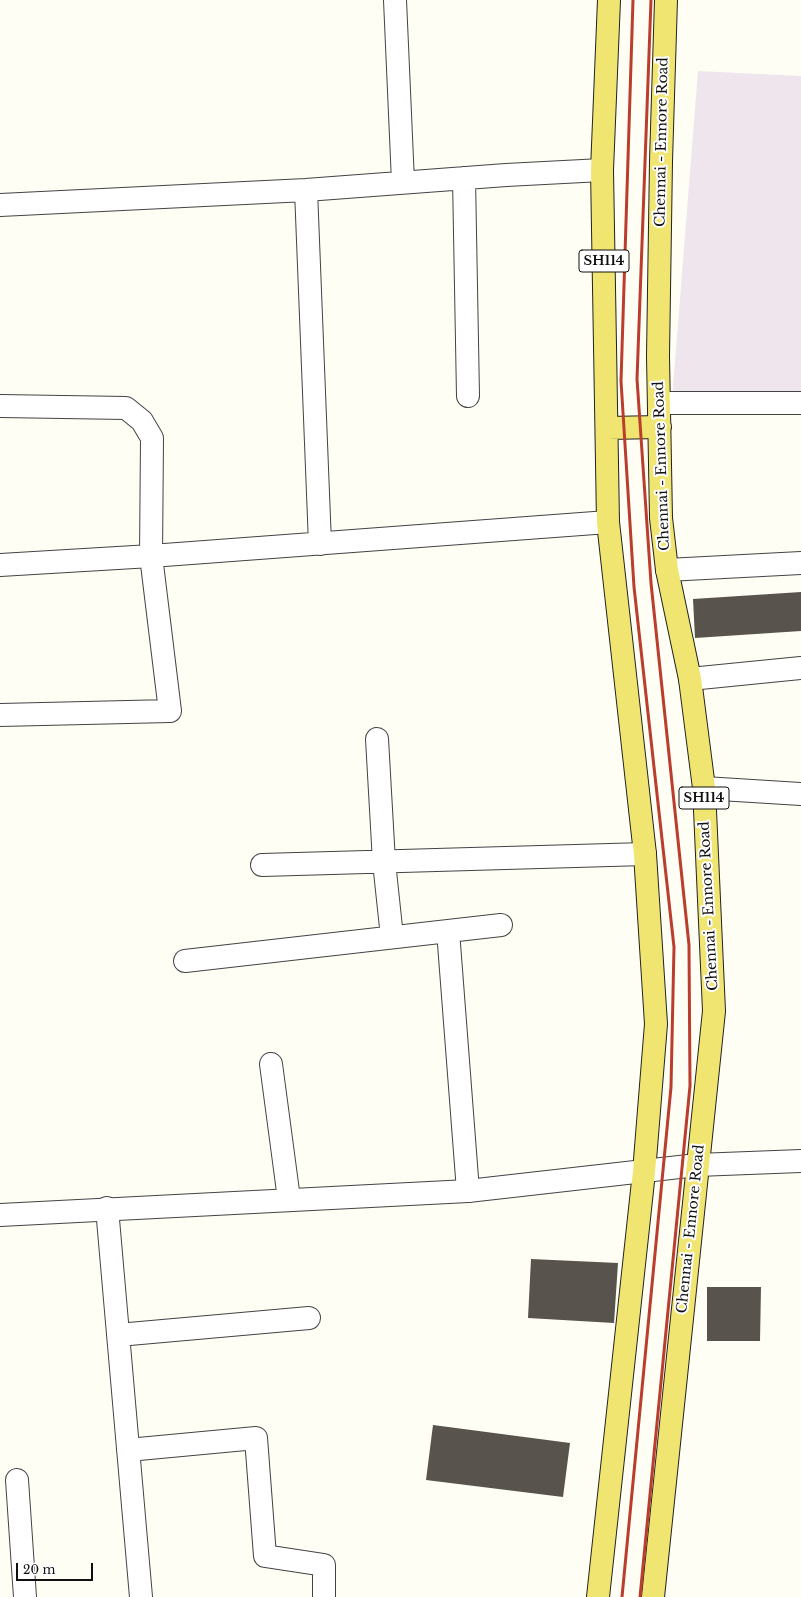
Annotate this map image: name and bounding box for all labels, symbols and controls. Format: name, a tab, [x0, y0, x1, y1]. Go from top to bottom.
street label: Chennai - Ennore Road	[652, 57, 672, 227]
road number: SH114	[579, 250, 629, 272]
street label: Chennai - Ennore Road	[651, 381, 673, 551]
road number: SH114	[679, 787, 729, 809]
street label: Chennai - Ennore Road	[696, 821, 722, 991]
street label: Chennai - Ennore Road	[674, 1144, 708, 1314]
scale bar	[18, 1555, 95, 1581]
text: 20 m	[23, 1562, 55, 1577]

